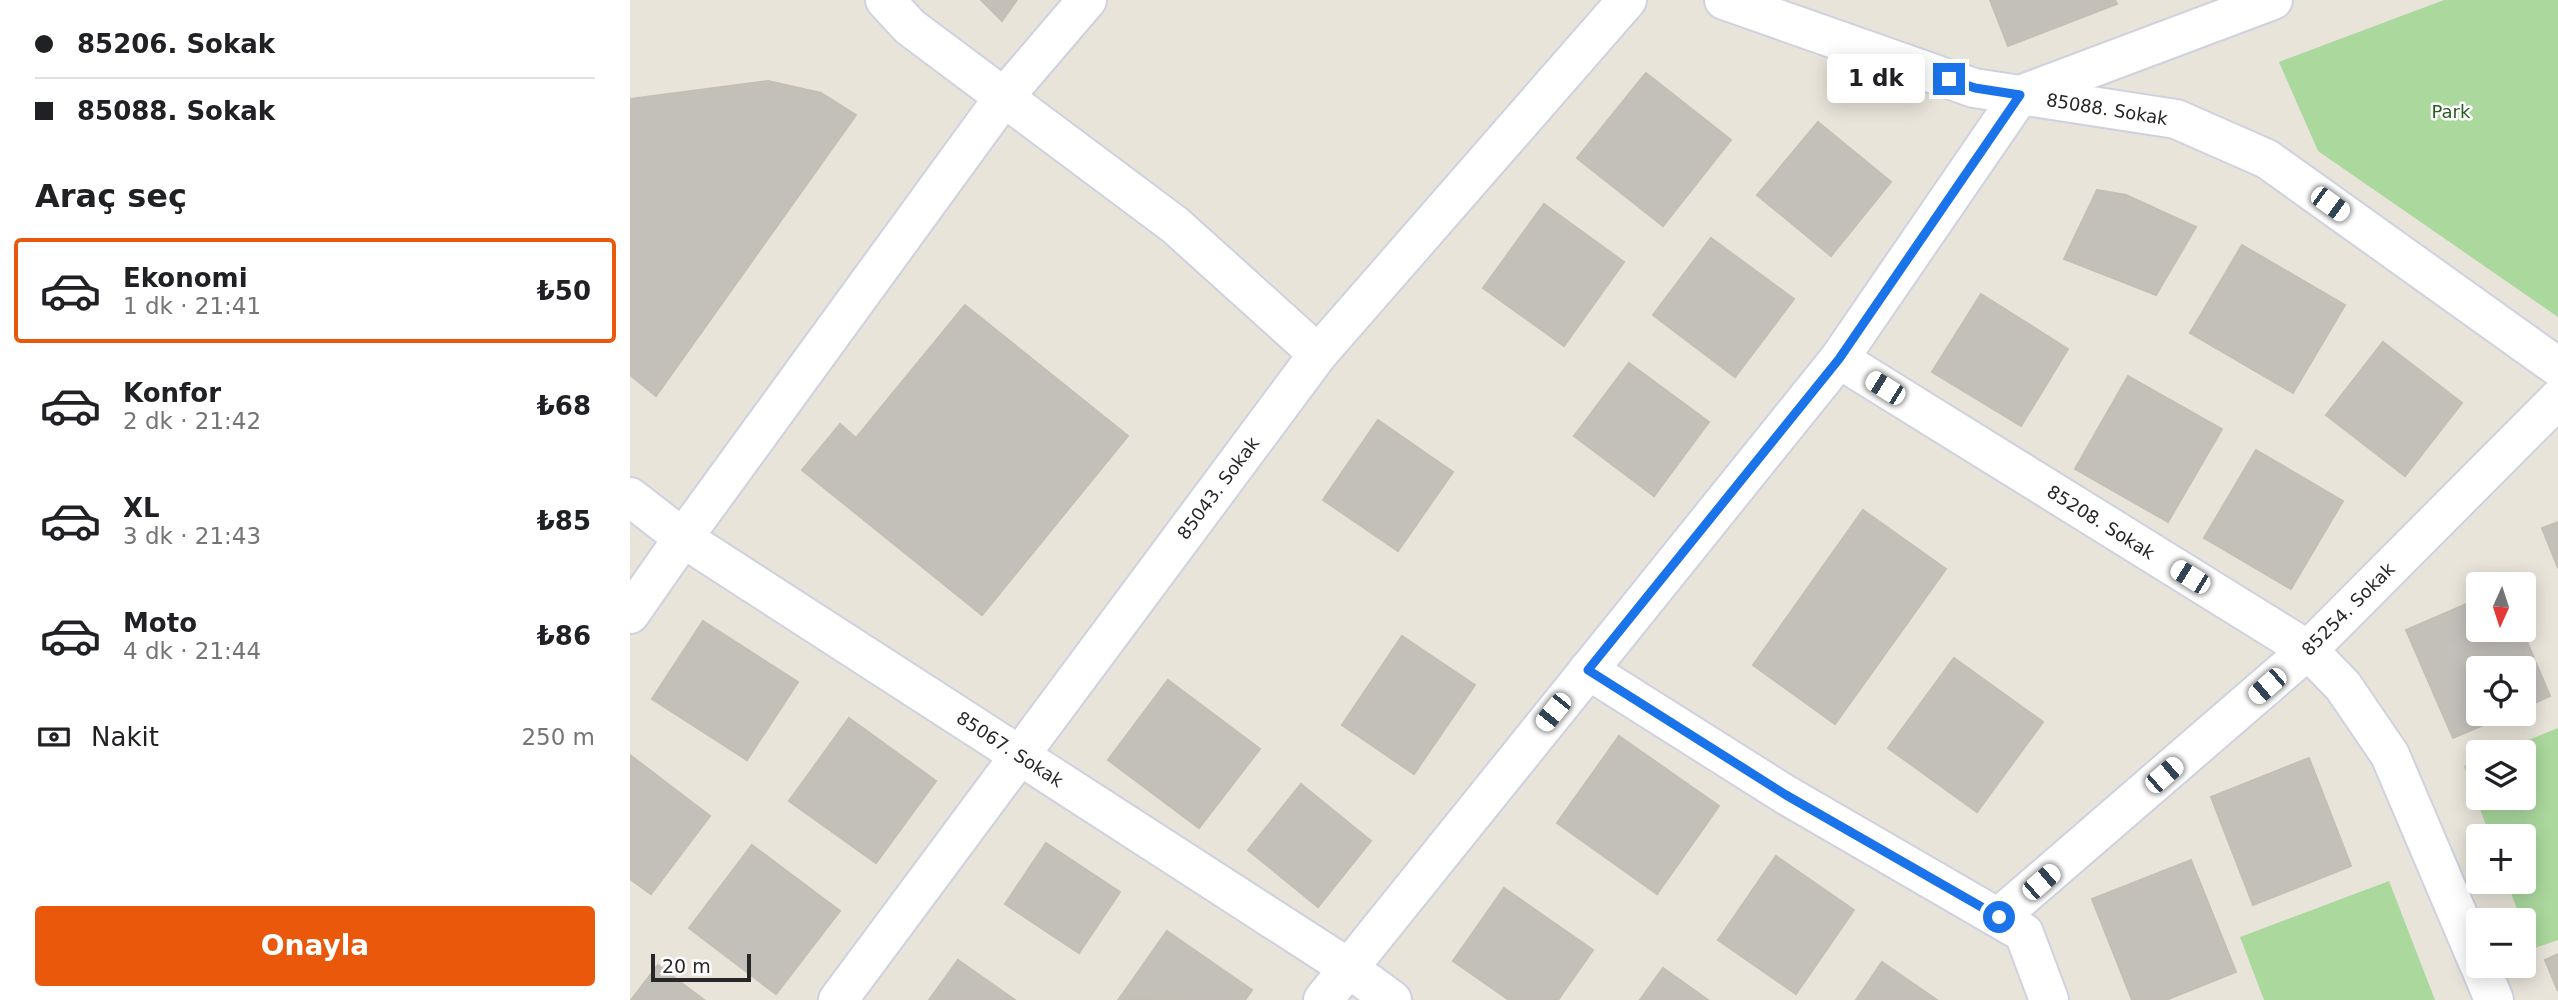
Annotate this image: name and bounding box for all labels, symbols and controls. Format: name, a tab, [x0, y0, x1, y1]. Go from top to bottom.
text: 85206. Sokak	[77, 29, 275, 59]
callout: 1 dk	[1826, 55, 1924, 104]
route end	[1933, 63, 1965, 95]
text: 1 dk	[1848, 65, 1904, 91]
street label: 85088. Sokak	[2045, 89, 2170, 129]
text: 85088. Sokak	[77, 96, 275, 126]
park label: Park	[2432, 101, 2471, 122]
text: Araç seç	[35, 177, 187, 215]
car	[2307, 183, 2354, 225]
icon: car	[39, 259, 102, 322]
text: Ekonomi	[123, 263, 248, 293]
text: ₺50	[537, 276, 591, 306]
text: 1 dk · 21:41	[123, 293, 261, 319]
car	[1862, 368, 1909, 408]
icon: car	[39, 374, 102, 437]
text: Konfor	[123, 378, 221, 408]
text: ₺68	[537, 391, 591, 421]
text: 2 dk · 21:42	[123, 408, 261, 434]
street label: 85043. Sokak	[1173, 432, 1264, 543]
street label: 85208. Sokak	[2043, 481, 2159, 564]
icon: car	[39, 489, 102, 552]
text: XL	[123, 493, 160, 523]
text: ₺85	[537, 506, 591, 536]
text: 3 dk · 21:43	[123, 523, 261, 549]
car	[2167, 557, 2214, 597]
street label: 85254. Sokak	[2297, 558, 2399, 660]
north arrow	[2466, 572, 2536, 642]
map controls	[2466, 572, 2536, 978]
icon: car	[39, 604, 102, 667]
text: Moto	[123, 608, 197, 638]
text: ₺86	[537, 621, 591, 651]
text: 4 dk · 21:44	[123, 638, 261, 664]
button: locate	[2466, 656, 2536, 726]
car	[2245, 664, 2290, 708]
car	[1532, 689, 1575, 735]
street label: 85067. Sokak	[953, 707, 1068, 792]
icon: cash	[35, 718, 73, 756]
text: Nakit	[91, 722, 159, 752]
text: 250 m	[521, 724, 595, 750]
button: layers	[2466, 740, 2536, 810]
car	[2142, 753, 2187, 797]
button: +	[2466, 824, 2536, 894]
car	[2019, 860, 2064, 904]
route start	[1983, 901, 2015, 933]
button: Onayla	[35, 906, 595, 986]
button: −	[2466, 908, 2536, 978]
scale bar	[651, 951, 751, 983]
text: 20 m	[662, 955, 711, 977]

